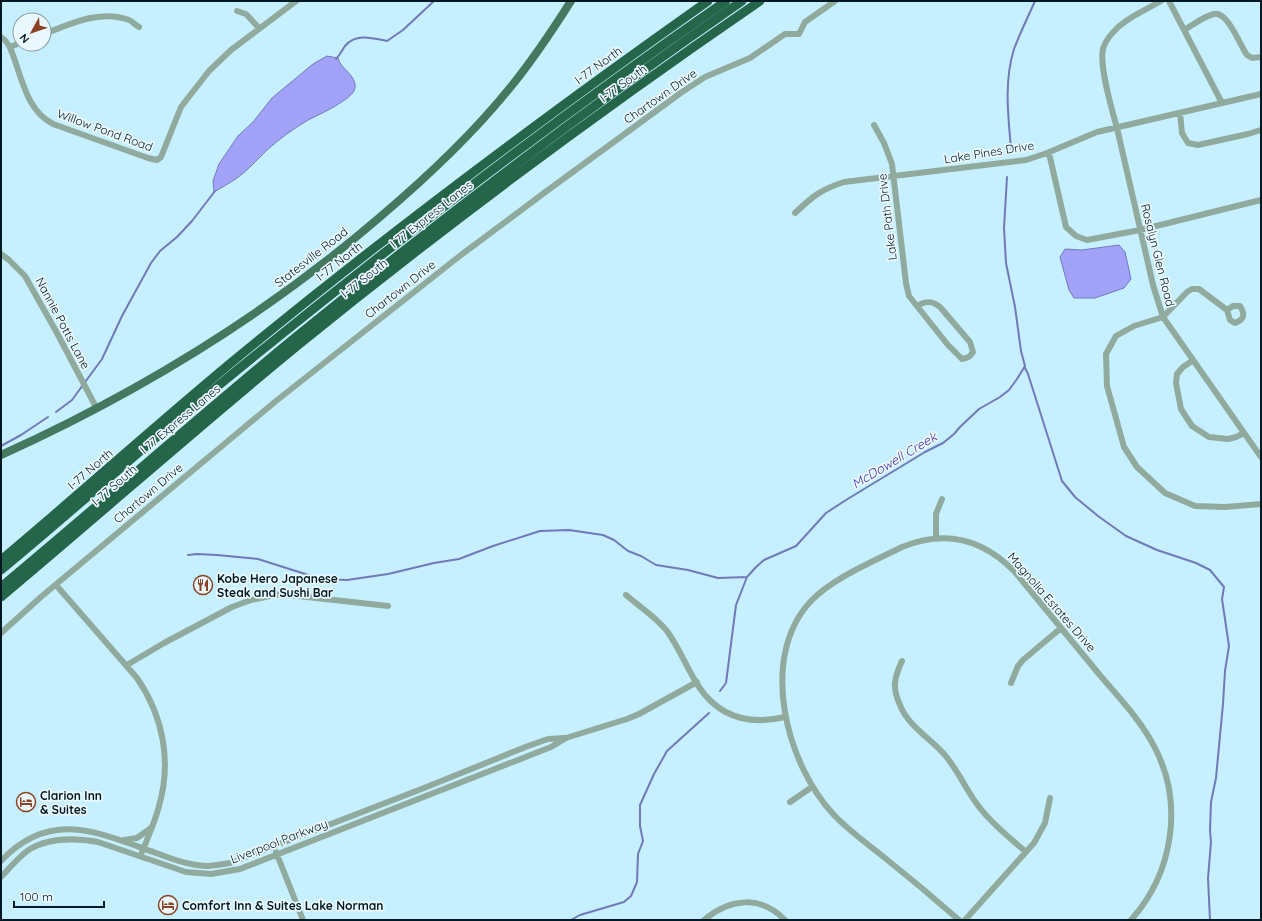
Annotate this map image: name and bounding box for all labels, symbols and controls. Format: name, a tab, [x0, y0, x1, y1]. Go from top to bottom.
north arrow	[12, 12, 52, 52]
text: N	[16, 31, 32, 46]
street label: I-77 North	[571, 43, 625, 87]
street label: I-77 South	[596, 61, 650, 105]
street label: Chartown Drive	[621, 65, 700, 127]
street label: Willow Pond Road	[55, 106, 155, 154]
street label: Lake Pines Drive	[943, 137, 1035, 167]
street label: Lake Path Drive	[874, 173, 900, 261]
street label: I 77 Express Lanes	[387, 177, 475, 251]
street label: Rosalyn Glen Road	[1138, 202, 1178, 308]
street label: Statesville Road	[271, 224, 351, 290]
street label: I-77 North	[313, 238, 365, 284]
street label: I-77 South	[338, 255, 390, 301]
street label: Chartown Drive	[362, 257, 439, 321]
street label: Nannie Potts Lane	[33, 275, 94, 371]
street label: I 77 Express Lanes	[137, 381, 224, 457]
water label: McDowell Creek	[849, 428, 940, 492]
street label: I-77 North	[64, 445, 116, 493]
street label: Chartown Drive	[110, 459, 186, 526]
street label: I-77 South	[88, 461, 140, 509]
street label: Magnolia Estates Drive	[1005, 549, 1099, 655]
place label: Kobe Hero Japanese Steak and Sushi Bar	[217, 571, 338, 600]
restaurant icon: Kobe Hero Japanese Steak and Sushi Bar	[192, 574, 214, 596]
place label: Clarion Inn & Suites	[40, 788, 102, 817]
hotel icon: Clarion Inn & Suites	[15, 791, 37, 813]
street label: Liverpool Parkway	[228, 816, 330, 866]
scale bar	[14, 883, 104, 909]
text: 100 m	[20, 889, 53, 904]
hotel icon: Comfort Inn & Suites Lake Norman	[157, 894, 179, 916]
place label: Comfort Inn & Suites Lake Norman	[182, 898, 383, 913]

